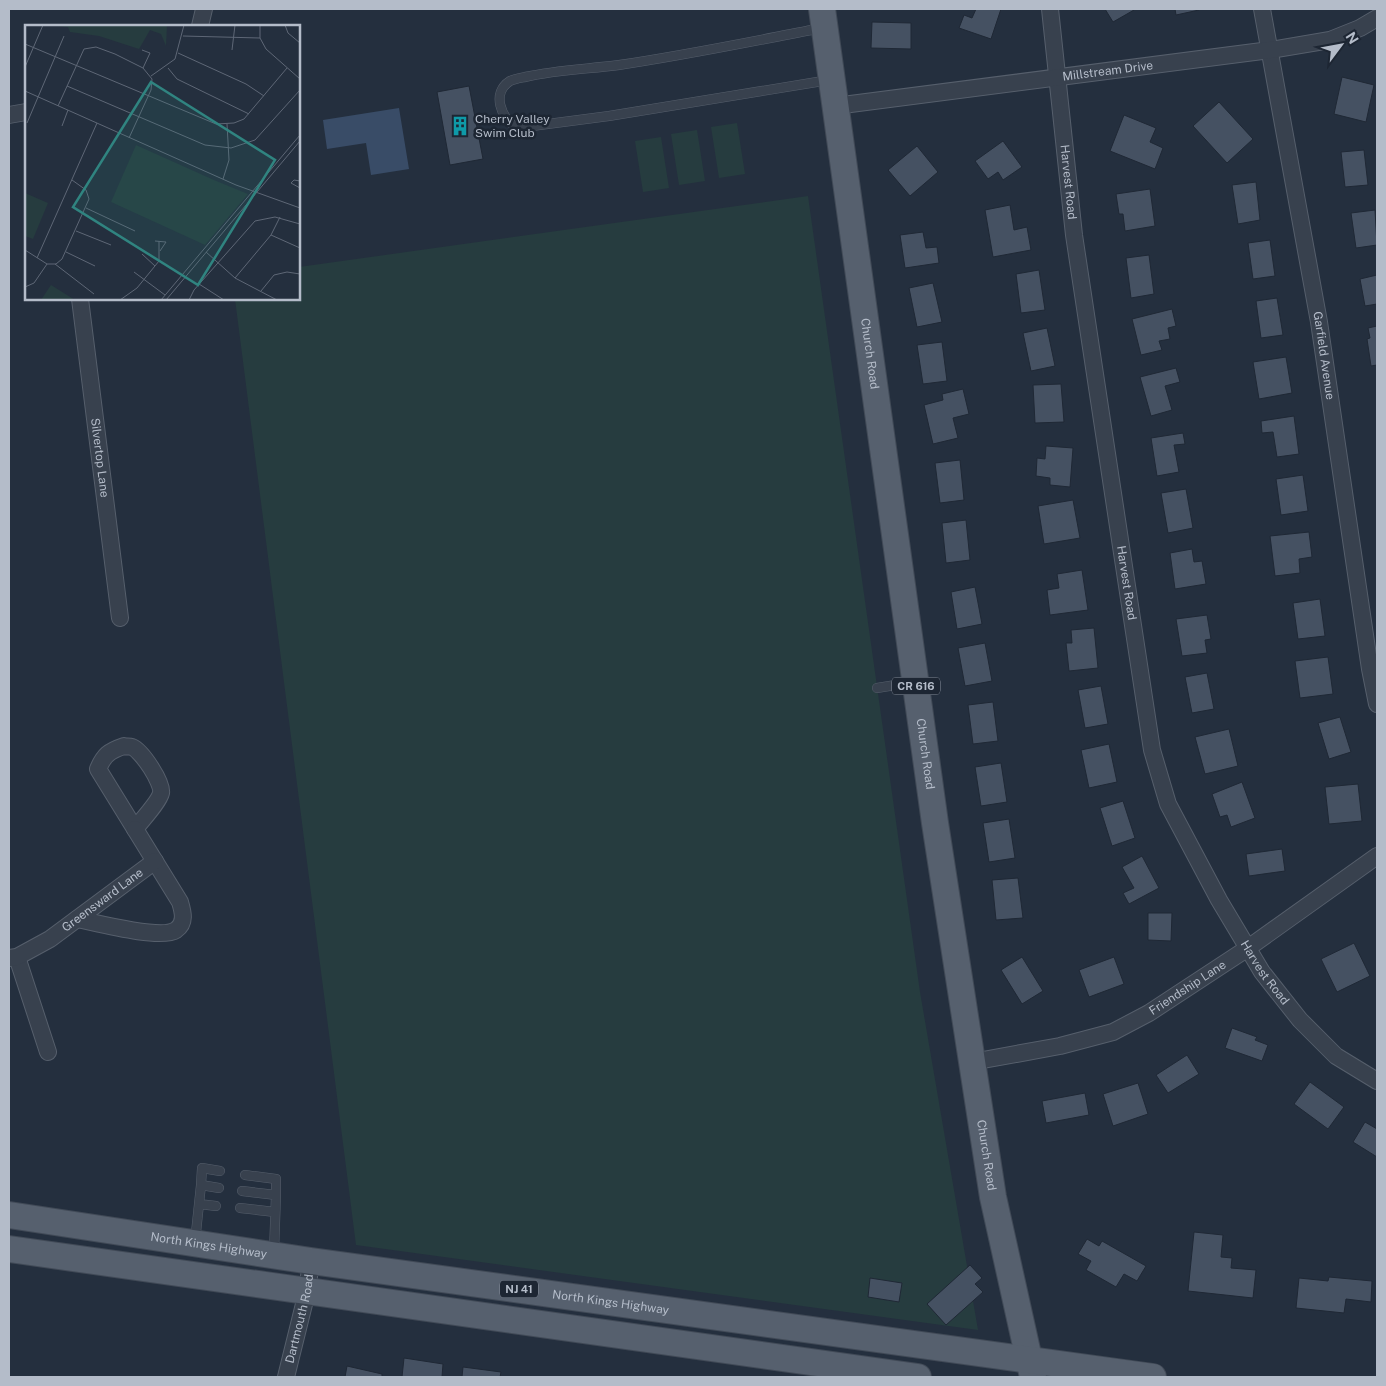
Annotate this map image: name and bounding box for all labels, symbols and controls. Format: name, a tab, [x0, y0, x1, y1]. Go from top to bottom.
north arrow	[1316, 20, 1366, 70]
inset map	[25, 25, 300, 300]
text: N	[1342, 29, 1362, 47]
street label: Millstream Drive	[1062, 58, 1154, 84]
place label: Cherry Valley Swim Club	[475, 112, 550, 140]
building icon: Cherry Valley Swim Club	[449, 115, 471, 137]
street label: Harvest Road	[1057, 144, 1079, 220]
street label: Garfield Avenue	[1310, 310, 1337, 401]
street label: Church Road	[858, 317, 882, 390]
street label: Silvertop Lane	[88, 417, 112, 499]
street label: Harvest Road	[1114, 544, 1139, 621]
road number: CR 616	[892, 678, 940, 694]
street label: Church Road	[914, 717, 937, 790]
street label: Greensward Lane	[59, 865, 146, 935]
street label: Harvest Road	[1238, 938, 1292, 1007]
street label: Friendship Lane	[1146, 957, 1229, 1018]
street label: Church Road	[974, 1119, 999, 1192]
street label: North Kings Highway	[149, 1230, 268, 1261]
street label: Dartmouth Road	[283, 1273, 316, 1365]
road number: NJ 41	[500, 1280, 538, 1298]
street label: North Kings Highway	[551, 1287, 670, 1317]

